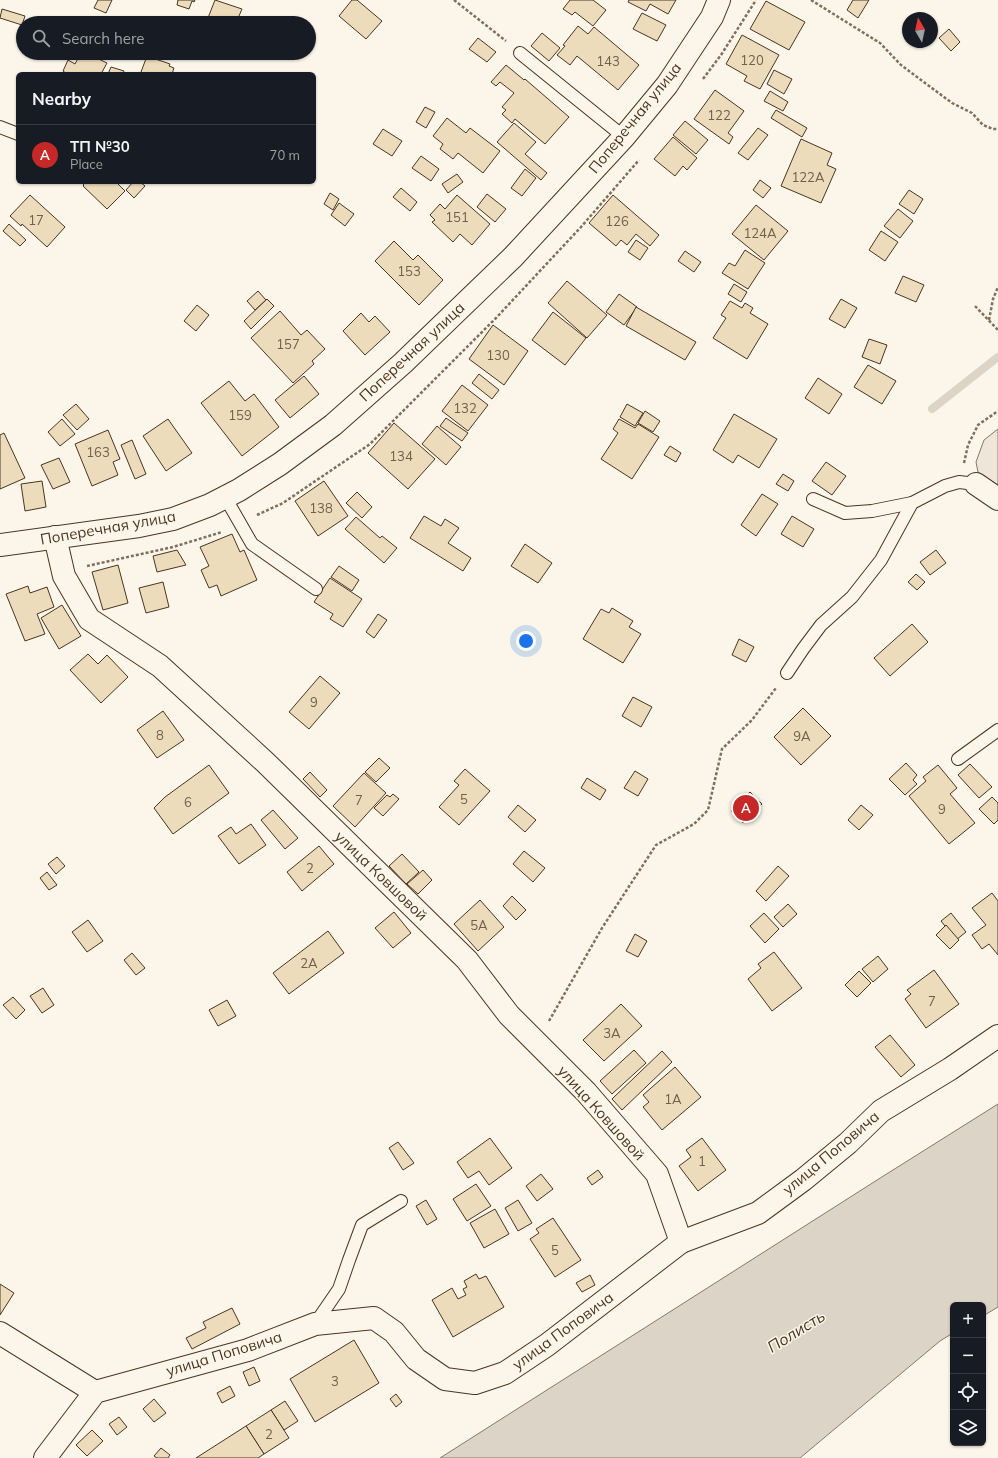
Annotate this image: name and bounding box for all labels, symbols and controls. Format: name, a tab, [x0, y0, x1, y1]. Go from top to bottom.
north arrow	[902, 12, 938, 48]
search box	[16, 16, 316, 60]
icon: search	[30, 27, 52, 49]
text: Search here	[62, 29, 144, 48]
house number: 120	[740, 52, 764, 68]
house number: 143	[596, 53, 620, 69]
street label: Поперечная улица	[584, 58, 685, 177]
text: Nearby	[32, 88, 91, 109]
house number: 122	[707, 107, 731, 123]
text: ТП №30	[70, 137, 130, 156]
text: A	[40, 147, 50, 163]
text: 70 m	[270, 147, 300, 163]
text: Place	[70, 156, 103, 172]
house number: 122А	[792, 169, 825, 185]
house number: 151	[445, 209, 469, 225]
house number: 17	[28, 212, 44, 228]
house number: 126	[605, 213, 629, 229]
house number: 124А	[744, 225, 777, 241]
house number: 153	[397, 263, 421, 279]
street label: Поперечная улица	[355, 298, 468, 405]
house number: 157	[276, 336, 300, 352]
house number: 130	[486, 347, 510, 363]
house number: 132	[453, 400, 477, 416]
house number: 159	[228, 407, 252, 423]
house number: 163	[86, 444, 110, 460]
house number: 134	[389, 448, 413, 464]
house number: 138	[309, 500, 333, 516]
street label: Поперечная улица	[39, 506, 177, 549]
your location	[516, 631, 536, 651]
house number: 9	[310, 694, 318, 710]
house number: 8	[156, 727, 164, 743]
house number: 9А	[793, 728, 811, 744]
house number: 5	[460, 791, 468, 807]
house number: 7	[355, 792, 363, 808]
pin: A	[733, 793, 759, 823]
house number: 6	[184, 794, 192, 810]
house number: 9	[938, 801, 946, 817]
street label: улица Ковшовой	[331, 827, 432, 925]
house number: 2	[306, 860, 314, 876]
house number: 5А	[470, 917, 488, 933]
house number: 2А	[300, 955, 318, 971]
house number: 7	[928, 993, 936, 1009]
house number: 3А	[603, 1025, 621, 1041]
street label: улица Ковшовой	[554, 1061, 649, 1164]
house number: 1А	[664, 1091, 682, 1107]
street label: улица Поповича	[778, 1107, 883, 1199]
house number: 1	[698, 1153, 706, 1169]
house number: 5	[551, 1242, 559, 1258]
street label: улица Поповича	[508, 1288, 617, 1374]
map controls	[950, 1302, 986, 1446]
button: +	[950, 1302, 986, 1338]
water label: Полисть	[763, 1305, 829, 1357]
street label: улица Поповича	[164, 1327, 284, 1380]
button: −	[950, 1338, 986, 1374]
house number: 3	[331, 1373, 339, 1389]
button: locate	[950, 1374, 986, 1410]
button: layers	[950, 1410, 986, 1446]
house number: 2	[265, 1426, 273, 1442]

